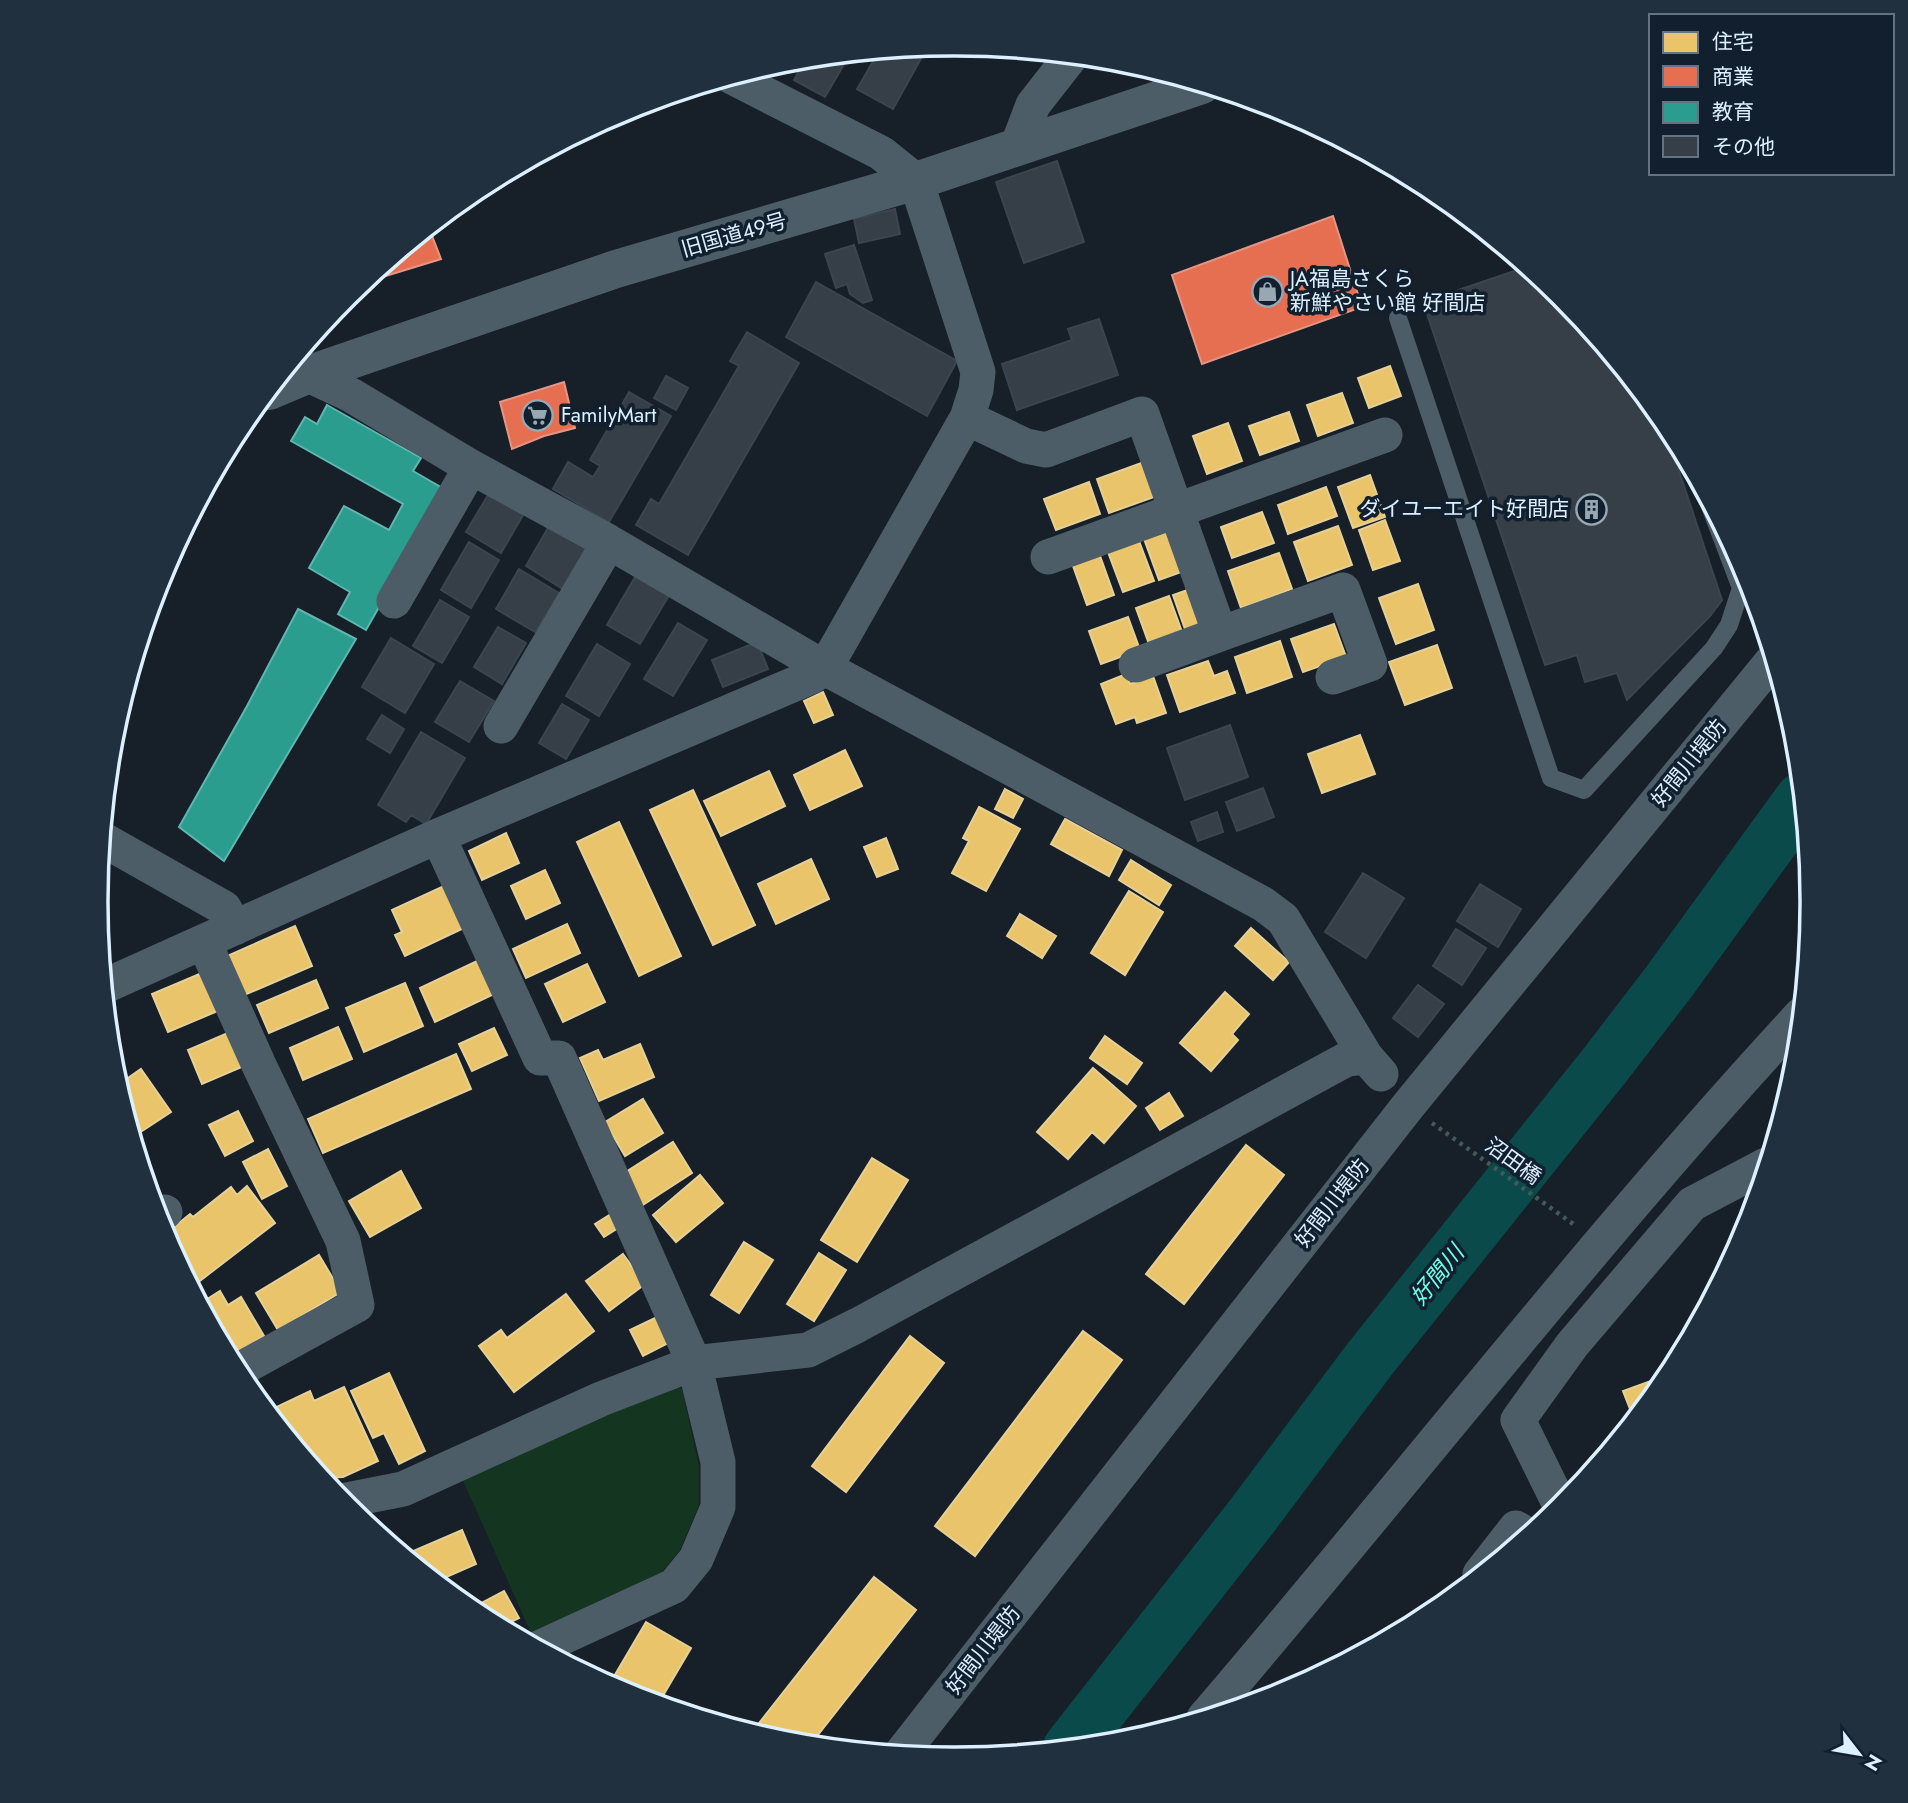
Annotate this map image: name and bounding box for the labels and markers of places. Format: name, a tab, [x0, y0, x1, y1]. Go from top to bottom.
place label: JA福島さくら 新鮮やさい館 好間店	[1287, 264, 1485, 318]
shop icon: JA福島さくら 新鮮やさい館 好間店	[1250, 274, 1284, 308]
supermarket icon: FamilyMart	[521, 398, 555, 432]
place label: FamilyMart	[561, 400, 656, 430]
building icon: ダイユーエイト好間店	[1575, 492, 1609, 526]
place label: ダイユーエイト好間店	[1359, 494, 1569, 524]

